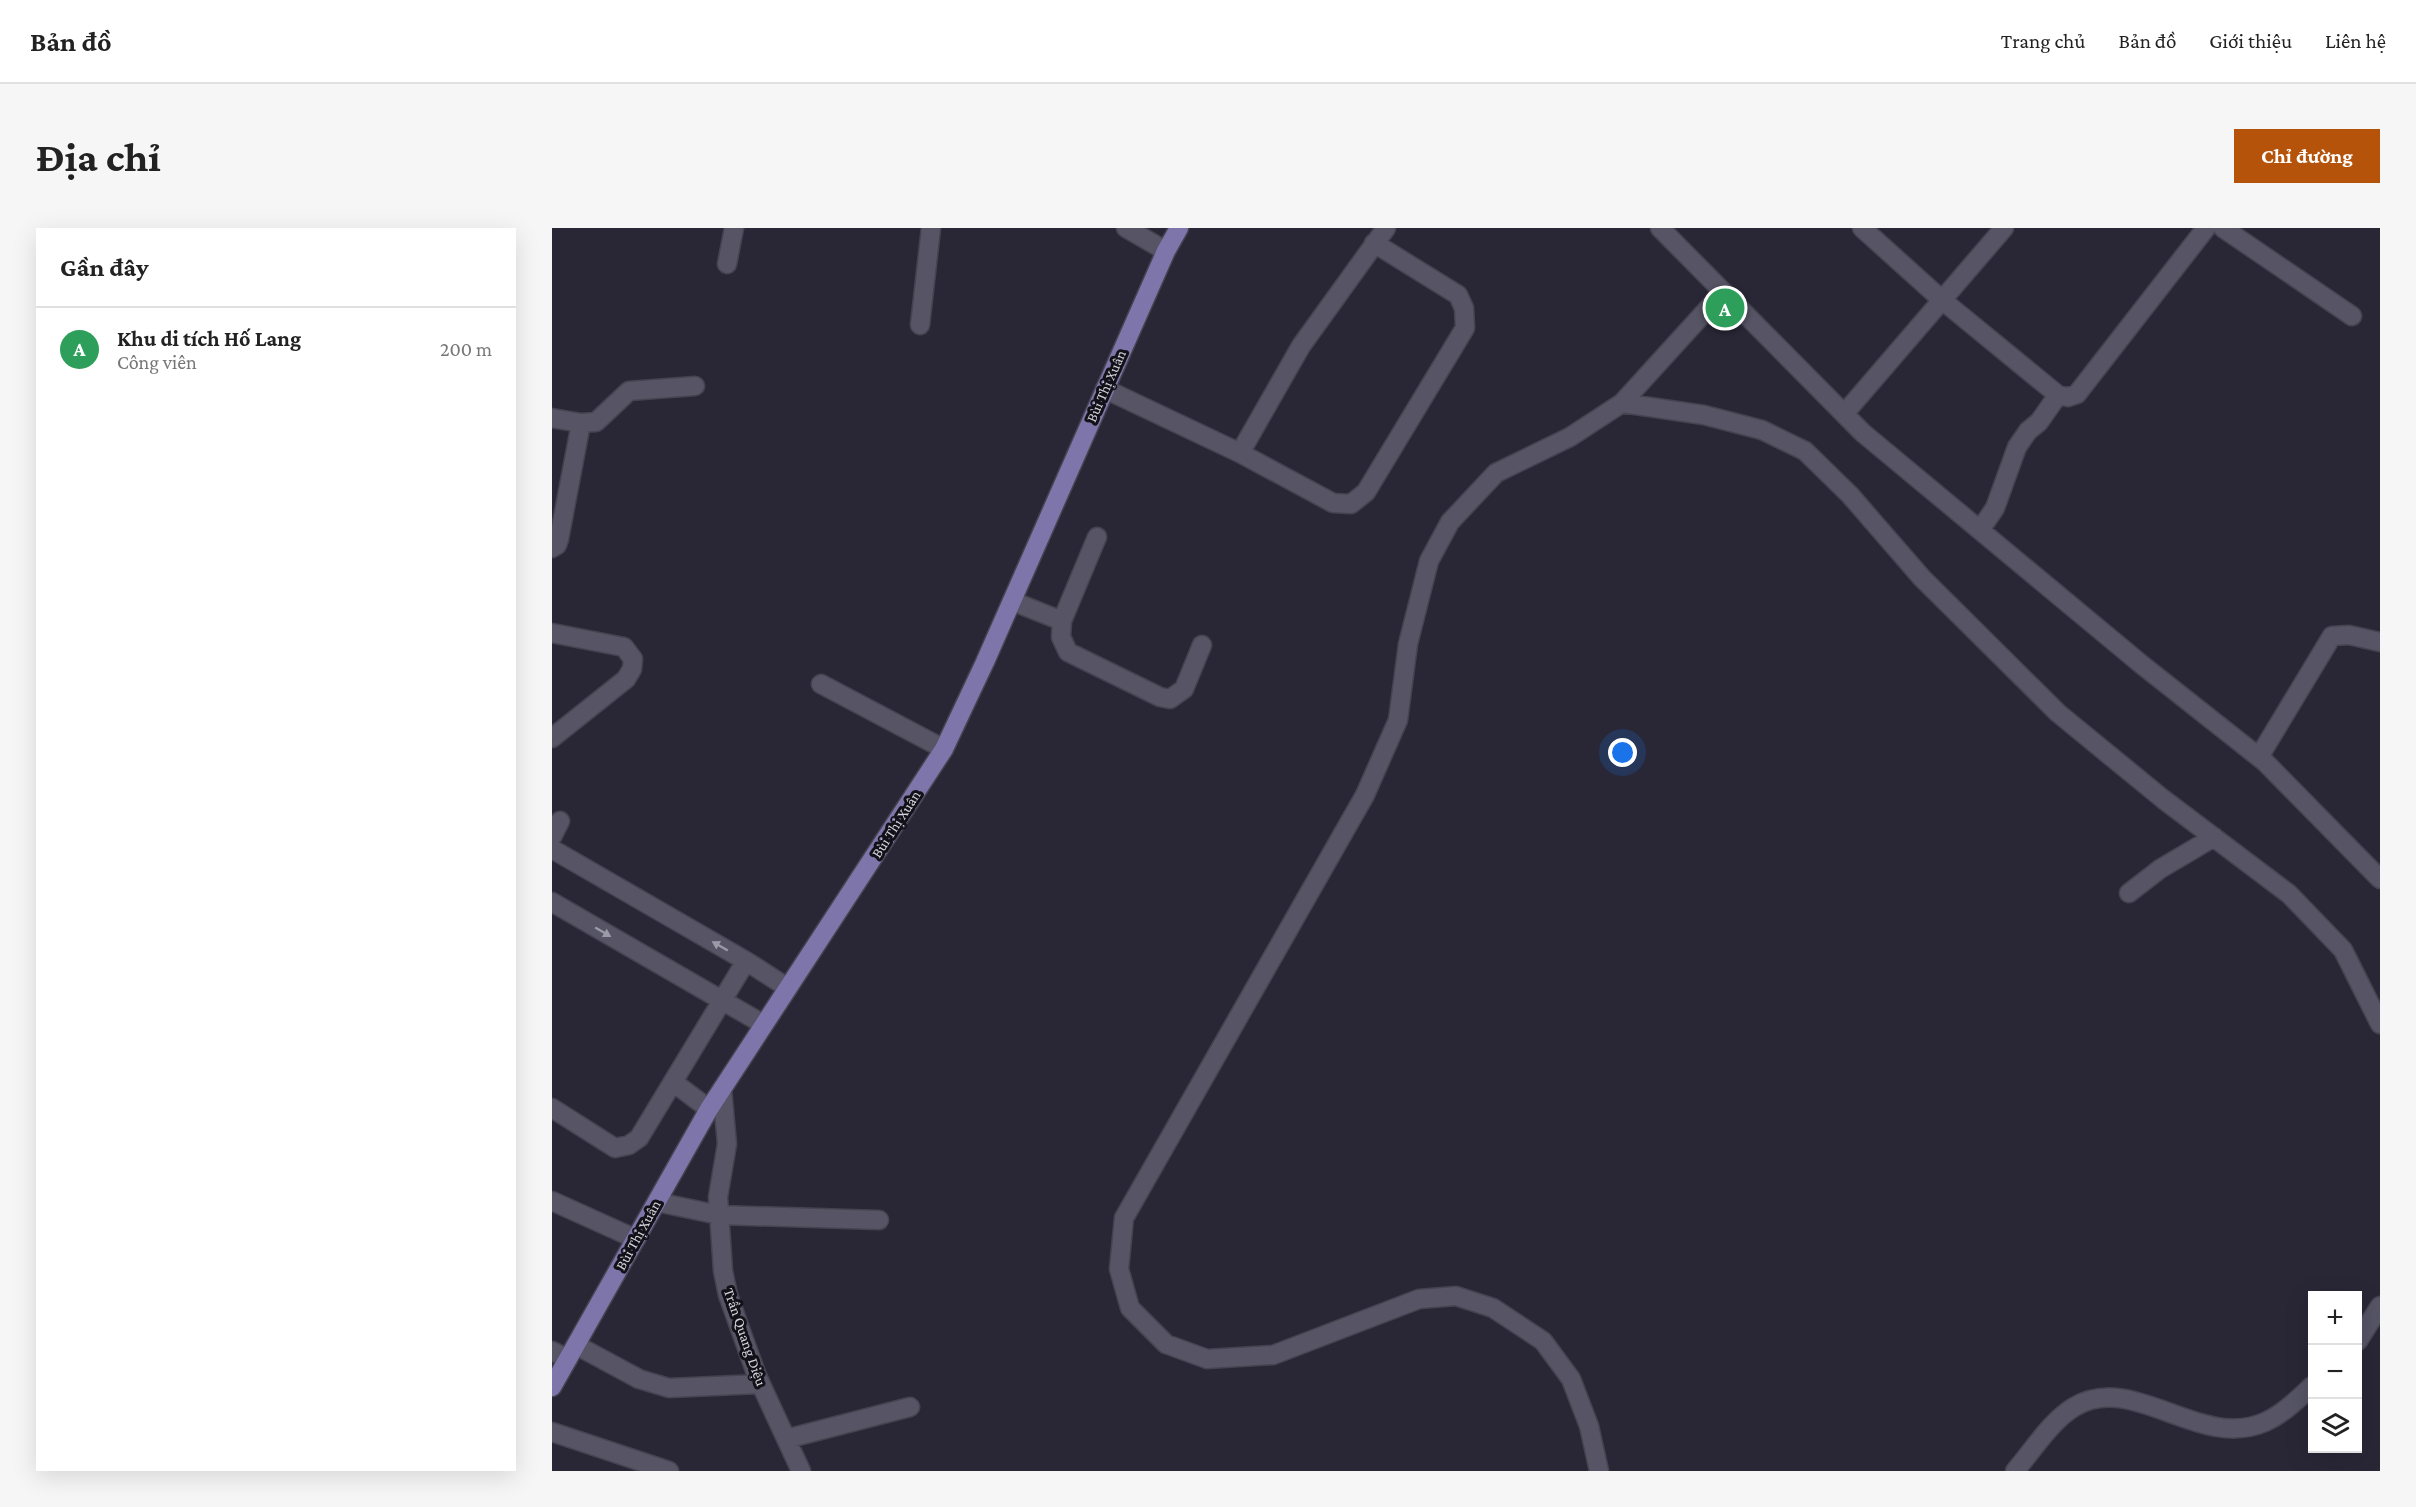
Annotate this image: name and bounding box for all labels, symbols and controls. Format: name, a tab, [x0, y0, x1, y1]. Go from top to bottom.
text: Bản đồ	[30, 26, 111, 57]
text: Trang chủ	[2001, 29, 2085, 53]
text: Bản đồ	[2118, 29, 2176, 53]
text: Giới thiệu	[2209, 29, 2292, 53]
text: Liên hệ	[2325, 29, 2386, 53]
button: Chỉ đường	[2234, 129, 2380, 183]
text: Địa chỉ	[36, 133, 161, 180]
text: Gần đây	[60, 253, 149, 282]
pin: A	[1706, 286, 1744, 331]
text: Khu di tích Hố Lang	[117, 326, 301, 351]
text: A	[74, 338, 85, 360]
text: 200 m	[440, 338, 492, 360]
street label: Bùi Thị Xuân	[1083, 348, 1130, 425]
text: Công viên	[117, 351, 197, 373]
your location	[1608, 738, 1637, 767]
street label: Bùi Thị Xuân	[868, 787, 925, 861]
one-way arrow	[595, 926, 611, 937]
one-way arrow	[711, 941, 728, 951]
street label: Bùi Thị Xuân	[612, 1197, 665, 1273]
street label: Trần Quang Diệu	[720, 1286, 770, 1388]
map controls	[2308, 1291, 2362, 1453]
button: +	[2308, 1291, 2362, 1345]
button: −	[2308, 1345, 2362, 1399]
button: layers	[2308, 1399, 2362, 1453]

